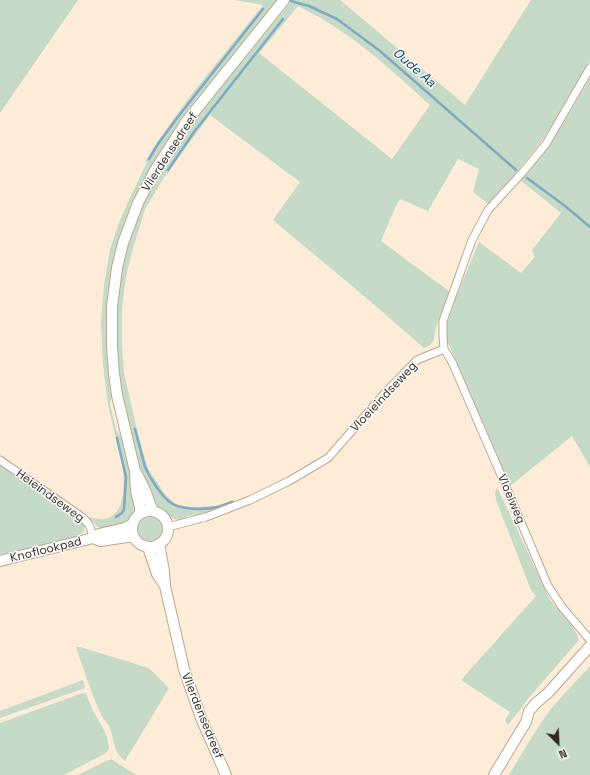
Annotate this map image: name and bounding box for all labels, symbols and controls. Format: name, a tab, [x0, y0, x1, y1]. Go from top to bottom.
water label: Oude Aa	[389, 45, 439, 91]
street label: Vlierdensedreef	[139, 110, 201, 194]
street label: Vloeieindseweg	[348, 359, 420, 435]
street label: Heieindseweg	[13, 466, 87, 526]
street label: Vloeiweg	[494, 472, 528, 526]
street label: Knoflookpad	[9, 534, 83, 566]
street label: Vlierdensedreef	[178, 671, 226, 761]
north arrow	[538, 723, 578, 763]
text: N	[557, 746, 569, 762]

